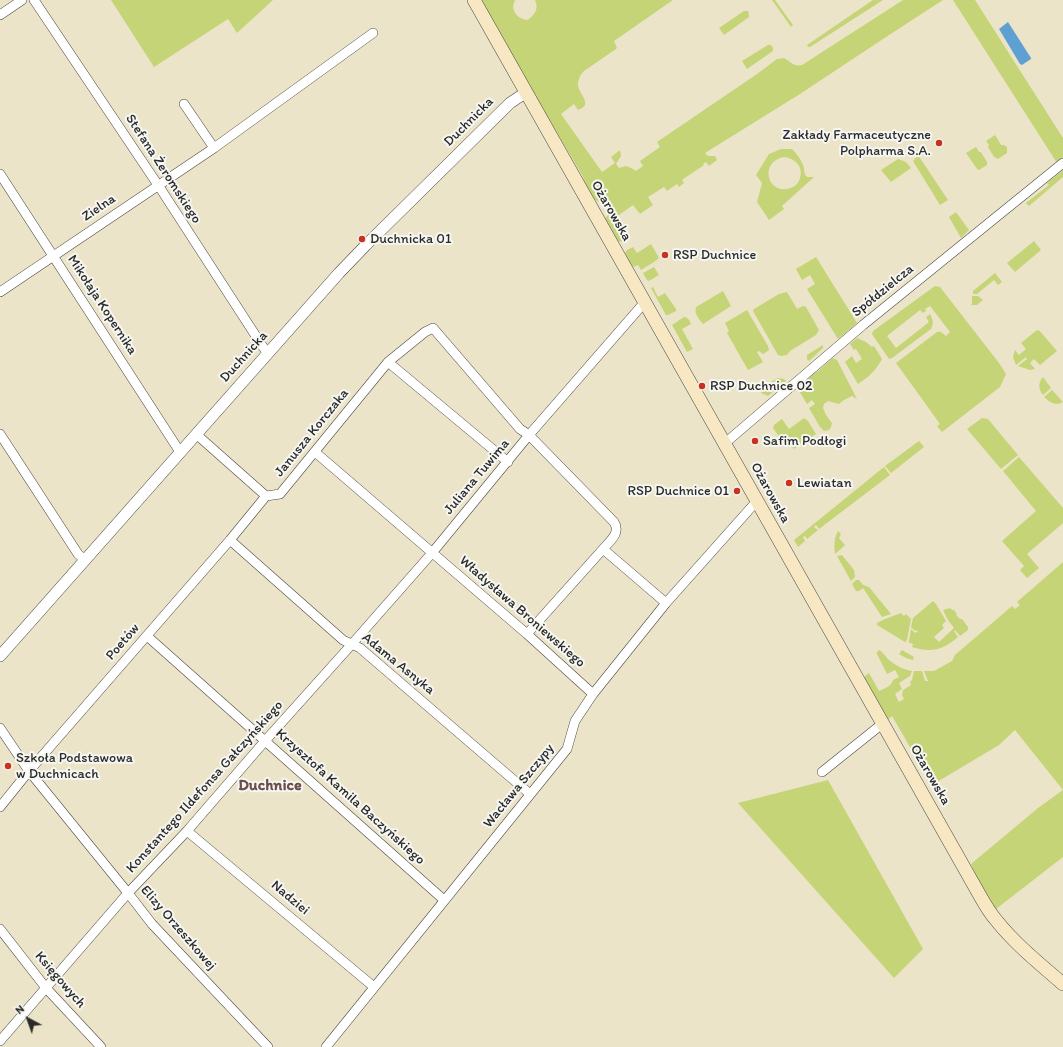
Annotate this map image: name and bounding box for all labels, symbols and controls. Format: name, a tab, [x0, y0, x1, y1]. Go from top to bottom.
street label: Duchnicka	[441, 94, 497, 150]
street label: Stefana Żeromskiego	[121, 111, 205, 227]
place label: Zakłady Farmaceutyczne Polpharma S.A.	[783, 127, 931, 160]
marker: Zakłady Farmaceutyczne Polpharma S.A.	[934, 138, 944, 148]
street label: Ożarowska	[587, 178, 635, 244]
street label: Zielna	[79, 191, 119, 225]
place label: Duchnicka 01	[370, 231, 451, 247]
marker: Duchnicka 01	[357, 234, 367, 244]
place label: RSP Duchnice	[673, 247, 756, 263]
marker: RSP Duchnice	[660, 250, 670, 260]
street label: Mikołaja Kopernika	[64, 252, 140, 358]
street label: Spółdzielcza	[849, 261, 917, 321]
street label: Duchnicka	[217, 328, 271, 386]
place label: RSP Duchnice 02	[710, 378, 812, 394]
marker: RSP Duchnice 02	[697, 381, 707, 391]
street label: Janusza Korczaka	[271, 386, 353, 480]
place label: Safim Podłogi	[763, 433, 846, 449]
street label: Juliana Tuwima	[441, 436, 513, 518]
marker: Safim Podłogi	[750, 436, 760, 446]
street label: Ożarowska	[746, 460, 794, 526]
place label: Lewiatan	[797, 475, 852, 491]
marker: Lewiatan	[784, 478, 794, 488]
place label: RSP Duchnice 01	[628, 483, 729, 499]
marker: RSP Duchnice 01	[732, 486, 742, 496]
street label: Władysława Broniewskiego	[455, 553, 589, 671]
street label: Poetów	[102, 620, 144, 664]
street label: Adama Asnyka	[358, 629, 438, 699]
street label: Konstantego Ildefonsa Gałczyńskiego	[123, 697, 287, 877]
street label: Krzysztofa Kamila Baczyńskiego	[272, 725, 428, 869]
street label: Wacława Szczypy	[480, 741, 558, 831]
street label: Ożarowska	[906, 742, 954, 808]
place label: Szkoła Podstawowa w Duchnicach	[16, 750, 133, 782]
marker: Szkoła Podstawowa w Duchnicach	[3, 761, 13, 771]
district label: Duchnice	[238, 776, 302, 796]
street label: Nadziei	[267, 877, 313, 919]
street label: Elizy Orzeszkowej	[137, 882, 219, 974]
street label: Księgowych	[31, 948, 89, 1012]
north arrow	[8, 999, 48, 1039]
text: N	[13, 1002, 27, 1017]

